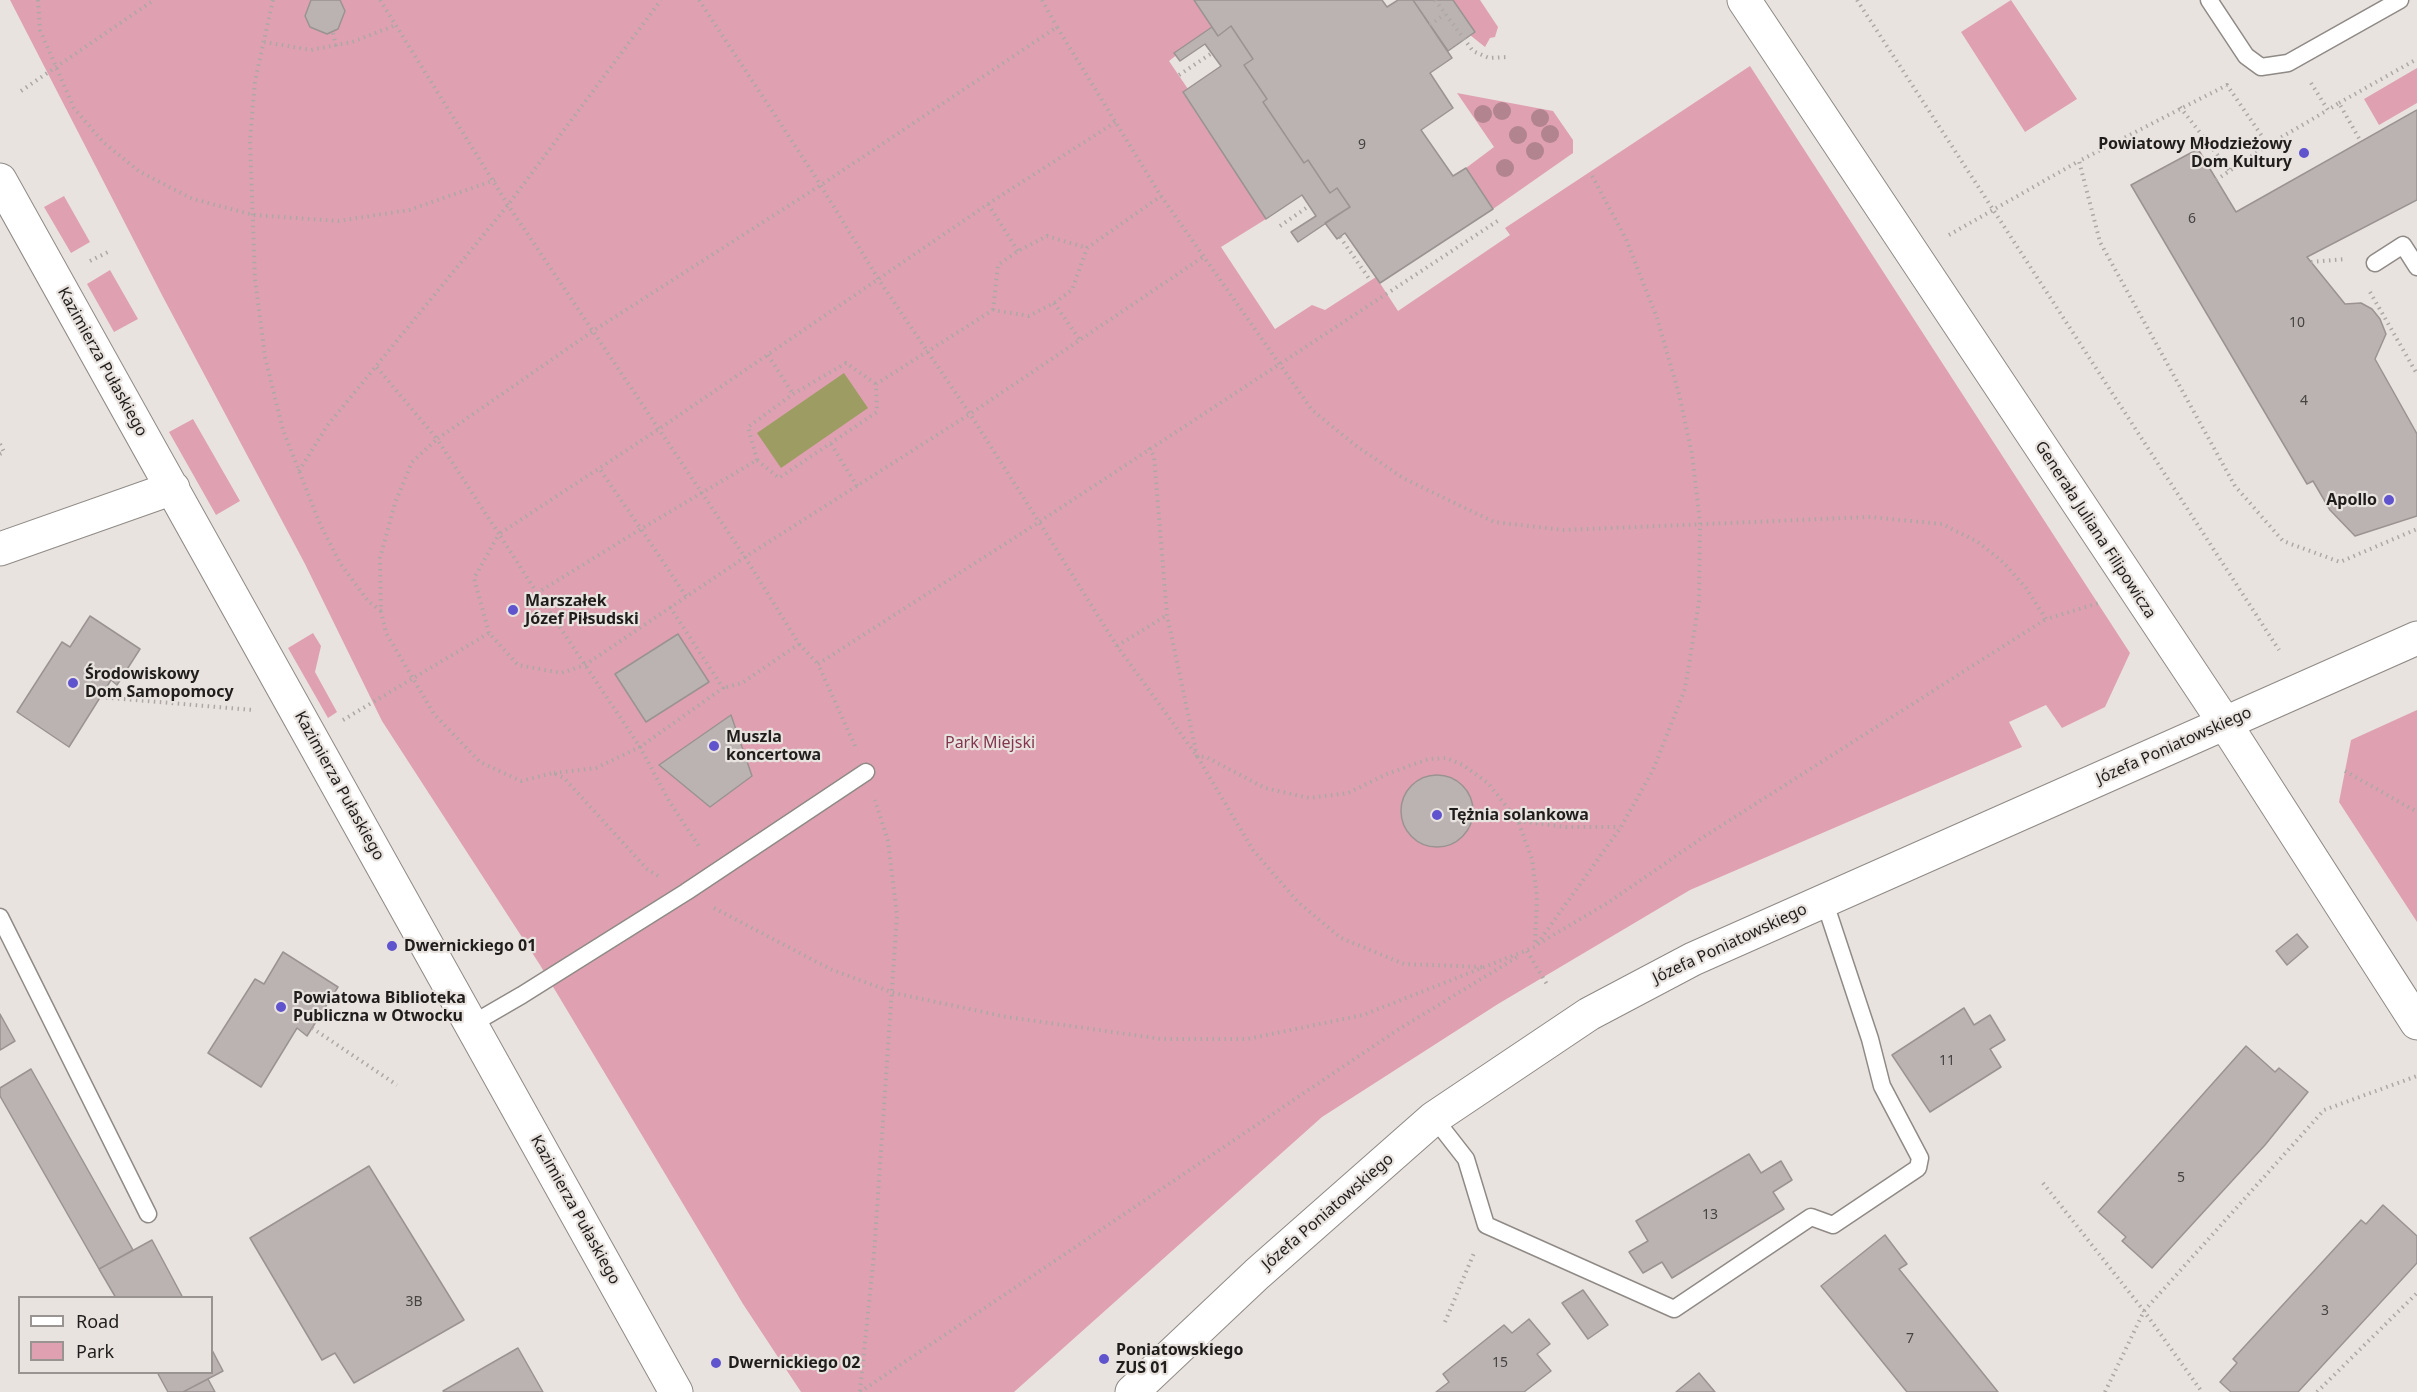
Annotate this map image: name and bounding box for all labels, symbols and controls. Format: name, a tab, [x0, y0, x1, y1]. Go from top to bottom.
place label: Powiatowy Młodzieżowy Dom Kultury	[2098, 134, 2292, 172]
house number: 9	[1358, 137, 1366, 153]
marker: Powiatowy Młodzieżowy Dom Kultury	[2297, 146, 2311, 160]
house number: 6	[2188, 211, 2196, 227]
street label: Kazimierza Pułaskiego	[53, 284, 151, 440]
house number: 10	[2289, 315, 2305, 331]
house number: 4	[2300, 393, 2308, 409]
street label: Generała Juliana Filipowicza	[2030, 438, 2160, 622]
place label: Apollo	[2326, 490, 2377, 510]
marker: Apollo	[2382, 493, 2396, 507]
place label: Marszałek Józef Piłsudski	[525, 591, 639, 629]
marker: Marszałek Józef Piłsudski	[506, 603, 520, 617]
place label: Środowiskowy Dom Samopomocy	[85, 664, 234, 702]
marker: Środowiskowy Dom Samopomocy	[66, 676, 80, 690]
street label: Józefa Poniatowskiego	[2093, 703, 2255, 789]
street label: Kazimierza Pułaskiego	[290, 708, 388, 864]
place label: Muszla koncertowa	[726, 727, 821, 765]
park label: Park Miejski	[945, 733, 1035, 753]
marker: Muszla koncertowa	[707, 739, 721, 753]
place label: Tężnia solankowa	[1449, 805, 1589, 825]
marker: Tężnia solankowa	[1430, 808, 1444, 822]
street label: Józefa Poniatowskiego	[1650, 900, 1810, 988]
place label: Dwernickiego 01	[404, 936, 536, 956]
marker: Dwernickiego 01	[385, 939, 399, 953]
place label: Powiatowa Biblioteka Publiczna w Otwocku	[293, 988, 466, 1026]
marker: Powiatowa Biblioteka Publiczna w Otwocku	[274, 1000, 288, 1014]
house number: 11	[1939, 1053, 1955, 1069]
street label: Kazimierza Pułaskiego	[526, 1132, 624, 1288]
street label: Józefa Poniatowskiego	[1258, 1150, 1398, 1274]
house number: 5	[2177, 1170, 2185, 1186]
house number: 13	[1702, 1207, 1718, 1223]
house number: 3B	[405, 1294, 423, 1310]
legend	[18, 1296, 213, 1374]
house number: 3	[2321, 1303, 2329, 1319]
text: Road	[76, 1309, 119, 1333]
house number: 7	[1906, 1331, 1914, 1347]
text: Park	[76, 1339, 114, 1363]
place label: Poniatowskiego ZUS 01	[1116, 1340, 1243, 1378]
marker: Poniatowskiego ZUS 01	[1097, 1352, 1111, 1366]
place label: Dwernickiego 02	[728, 1353, 860, 1373]
house number: 15	[1492, 1355, 1508, 1371]
marker: Dwernickiego 02	[709, 1356, 723, 1370]

